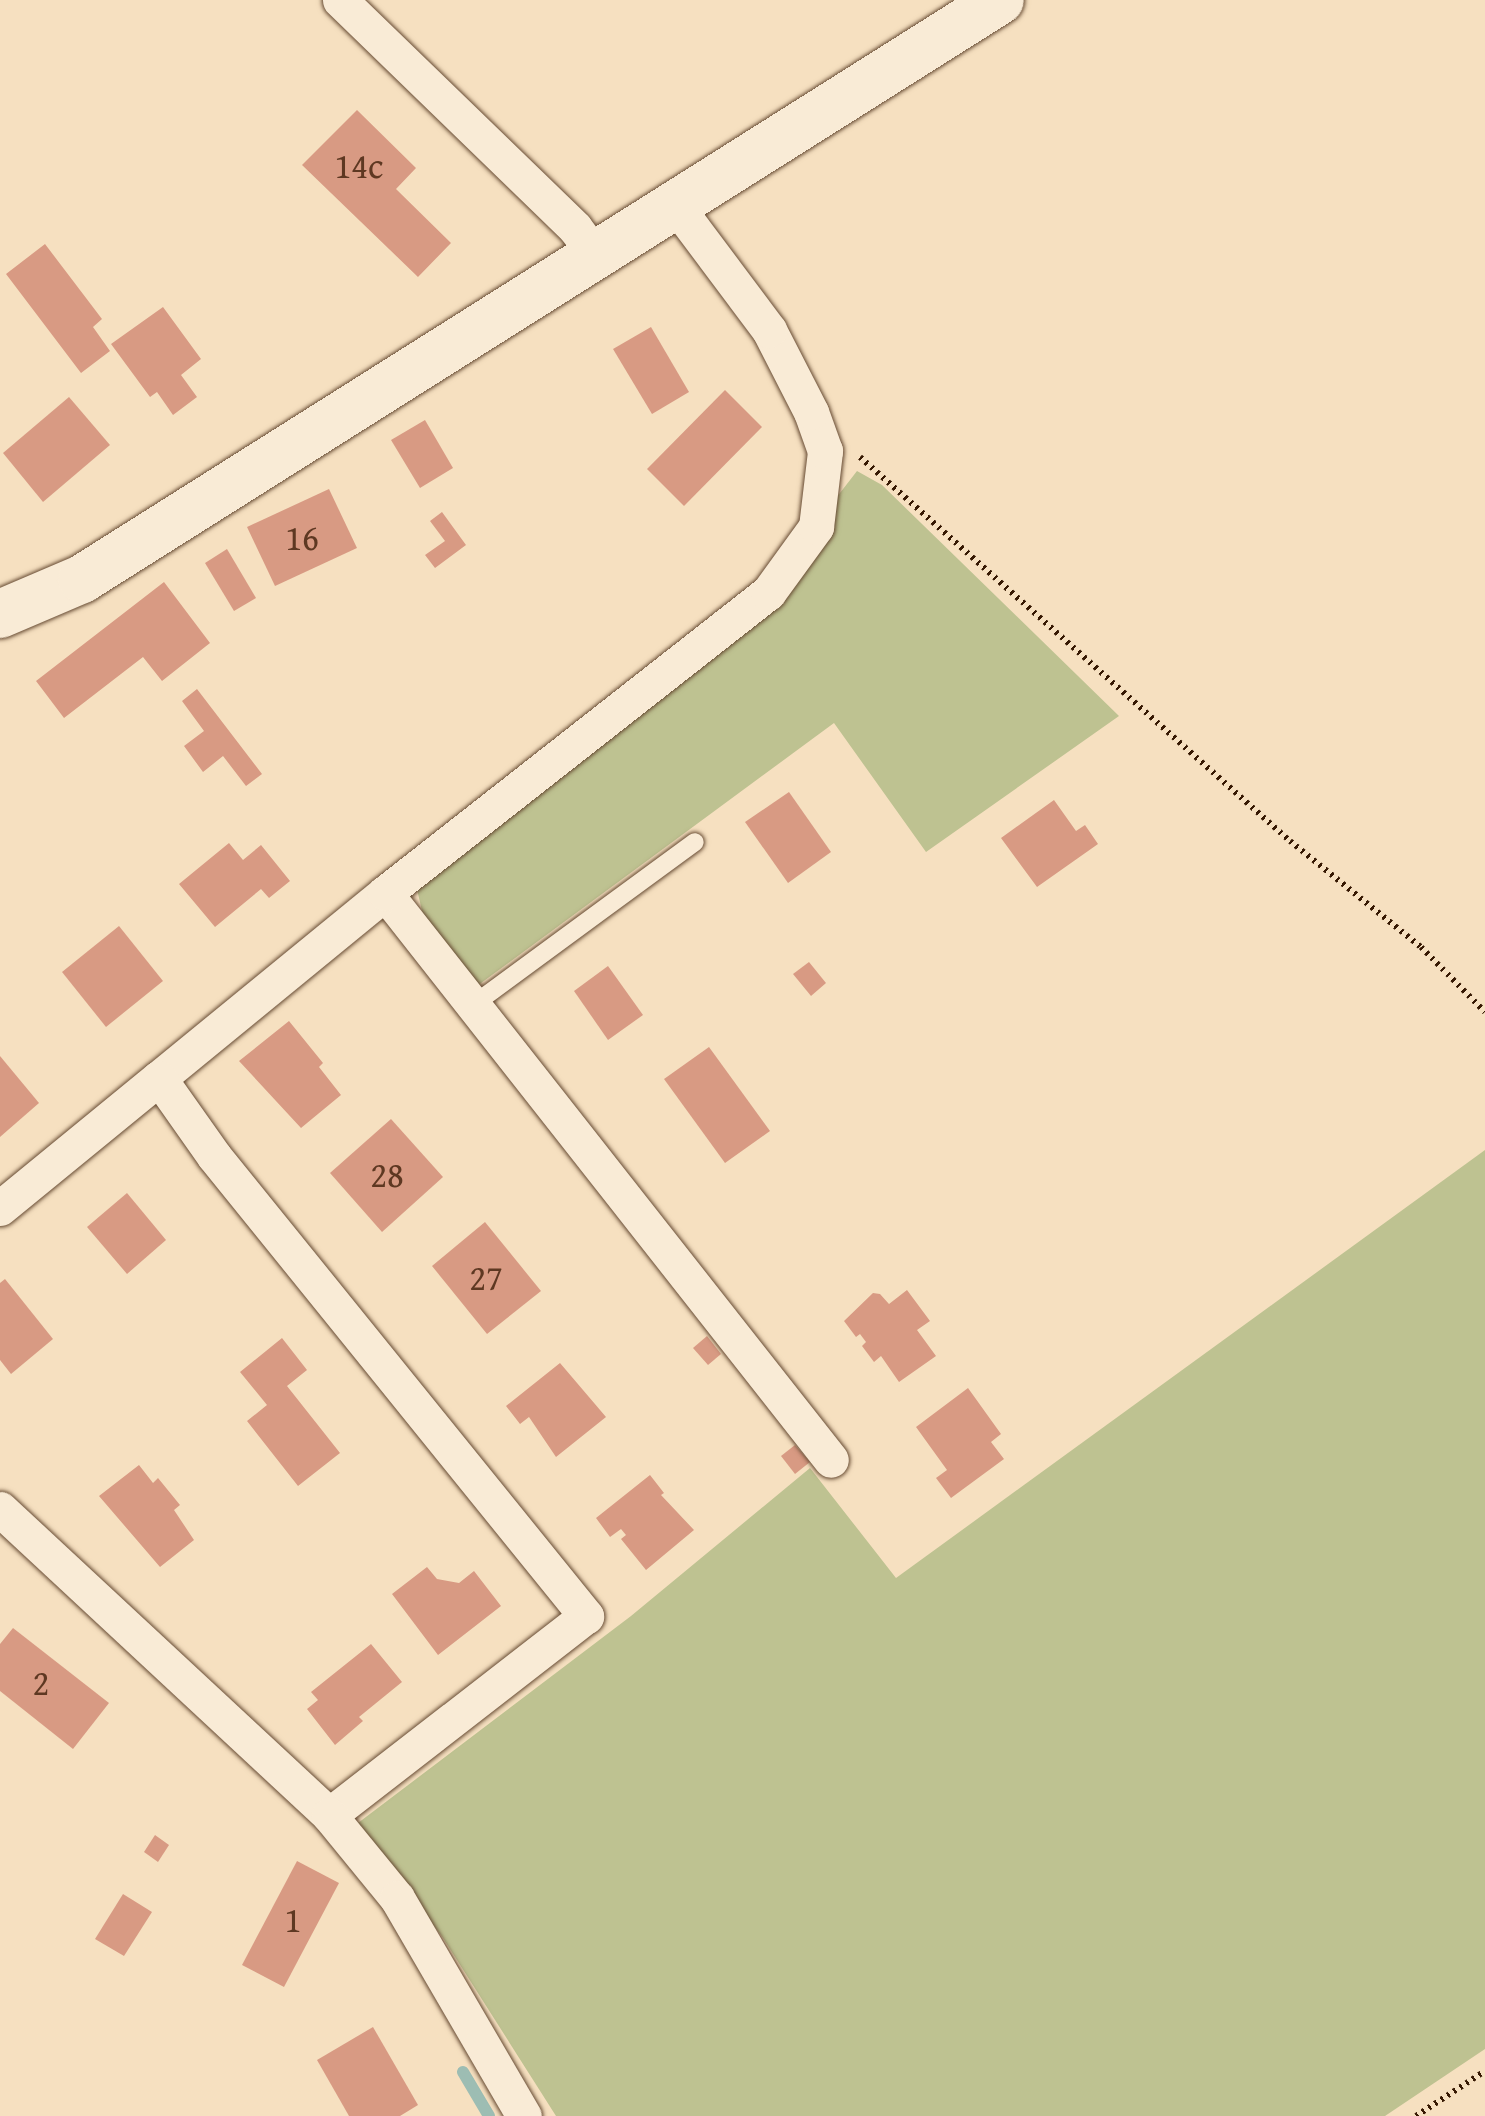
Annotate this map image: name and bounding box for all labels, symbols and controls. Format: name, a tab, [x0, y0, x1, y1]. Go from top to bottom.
house number: 14c	[334, 145, 384, 187]
house number: 16	[285, 517, 319, 559]
house number: 28	[370, 1154, 404, 1196]
house number: 27	[469, 1257, 503, 1299]
house number: 2	[33, 1662, 49, 1704]
house number: 1	[285, 1899, 301, 1941]

